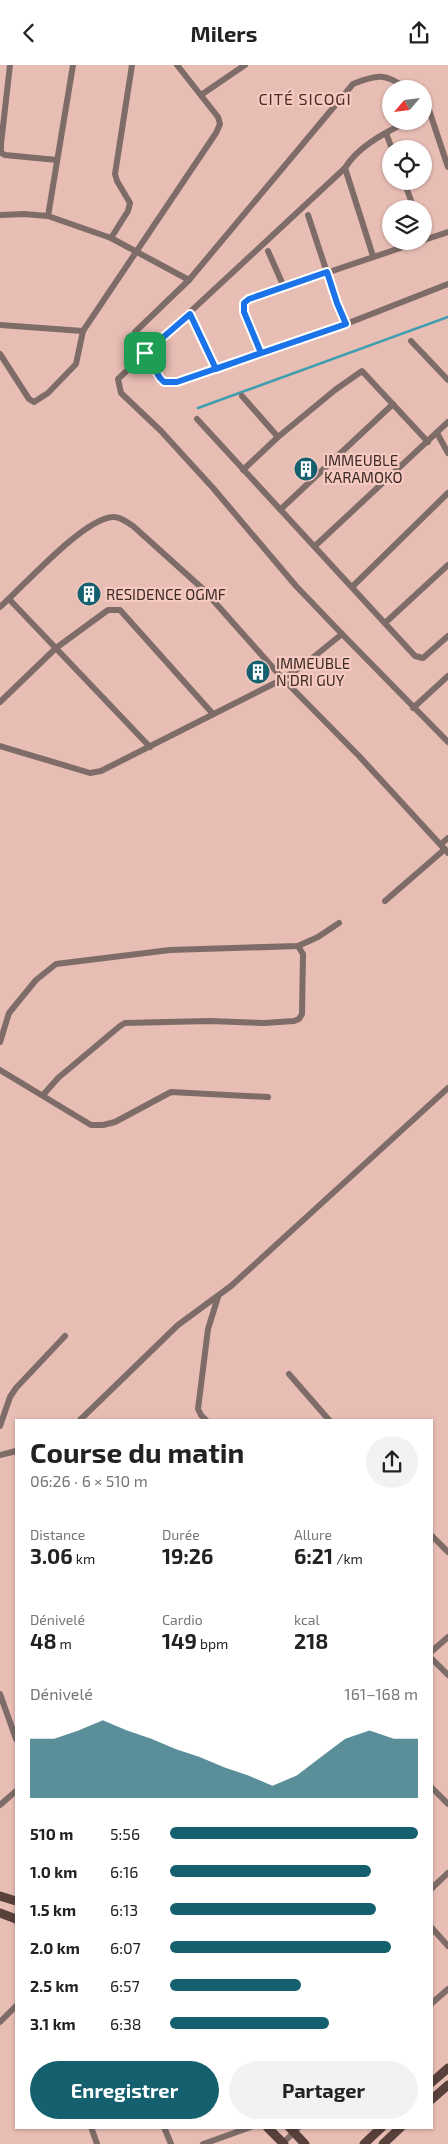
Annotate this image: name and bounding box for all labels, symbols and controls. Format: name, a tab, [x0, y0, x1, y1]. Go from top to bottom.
icon: back	[15, 19, 43, 47]
icon: share	[405, 19, 433, 47]
text: Milers	[191, 20, 257, 46]
north arrow	[382, 80, 432, 130]
map controls	[382, 80, 432, 250]
district label: CITÉ SICOGI	[258, 89, 352, 108]
button: locate	[382, 140, 432, 190]
button: layers	[382, 200, 432, 250]
pin	[124, 332, 166, 374]
icon: arrive	[131, 339, 159, 367]
place label: IMMEUBLE KARAMOKO	[324, 451, 403, 486]
building icon: IMMEUBLE KARAMOKO	[293, 456, 319, 482]
building icon: RESIDENCE OGMF	[76, 581, 102, 607]
place label: RESIDENCE OGMF	[106, 585, 226, 603]
place label: IMMEUBLE N'DRI GUY	[276, 654, 350, 689]
building icon: IMMEUBLE N'DRI GUY	[245, 659, 271, 685]
text: Course du matin	[30, 1435, 244, 1469]
button: share	[366, 1436, 418, 1488]
text: 06:26 · 6 × 510 m	[30, 1471, 148, 1490]
text: Distance	[30, 1526, 85, 1543]
text: Durée	[162, 1526, 200, 1543]
text: Allure	[294, 1526, 332, 1543]
text: 3.06	[30, 1543, 73, 1568]
text: 19:26	[162, 1543, 213, 1568]
text: 6:21	[294, 1543, 333, 1568]
text: km	[73, 1550, 95, 1567]
text: /km	[333, 1550, 363, 1567]
text: Dénivelé	[30, 1611, 85, 1628]
text: Cardio	[162, 1611, 203, 1628]
text: kcal	[294, 1611, 320, 1628]
text: 48	[30, 1628, 56, 1653]
text: 149	[162, 1628, 197, 1653]
text: 218	[294, 1628, 328, 1653]
text: m	[56, 1635, 72, 1652]
text: bpm	[197, 1635, 228, 1652]
text: Dénivelé	[30, 1684, 93, 1703]
text: 161–168 m	[344, 1684, 418, 1703]
text: 510 m	[30, 1824, 73, 1843]
text: 5:56	[110, 1824, 140, 1843]
text: 1.0 km	[30, 1862, 77, 1881]
text: 6:16	[110, 1862, 138, 1881]
text: 1.5 km	[30, 1900, 76, 1919]
text: 6:13	[110, 1900, 138, 1919]
text: 2.0 km	[30, 1938, 80, 1957]
text: 6:07	[110, 1938, 141, 1957]
text: 2.5 km	[30, 1976, 79, 1995]
text: 6:57	[110, 1976, 140, 1995]
text: 3.1 km	[30, 2014, 76, 2033]
text: 6:38	[110, 2014, 142, 2033]
button: Enregistrer	[30, 2061, 219, 2119]
button: Partager	[229, 2061, 418, 2119]

